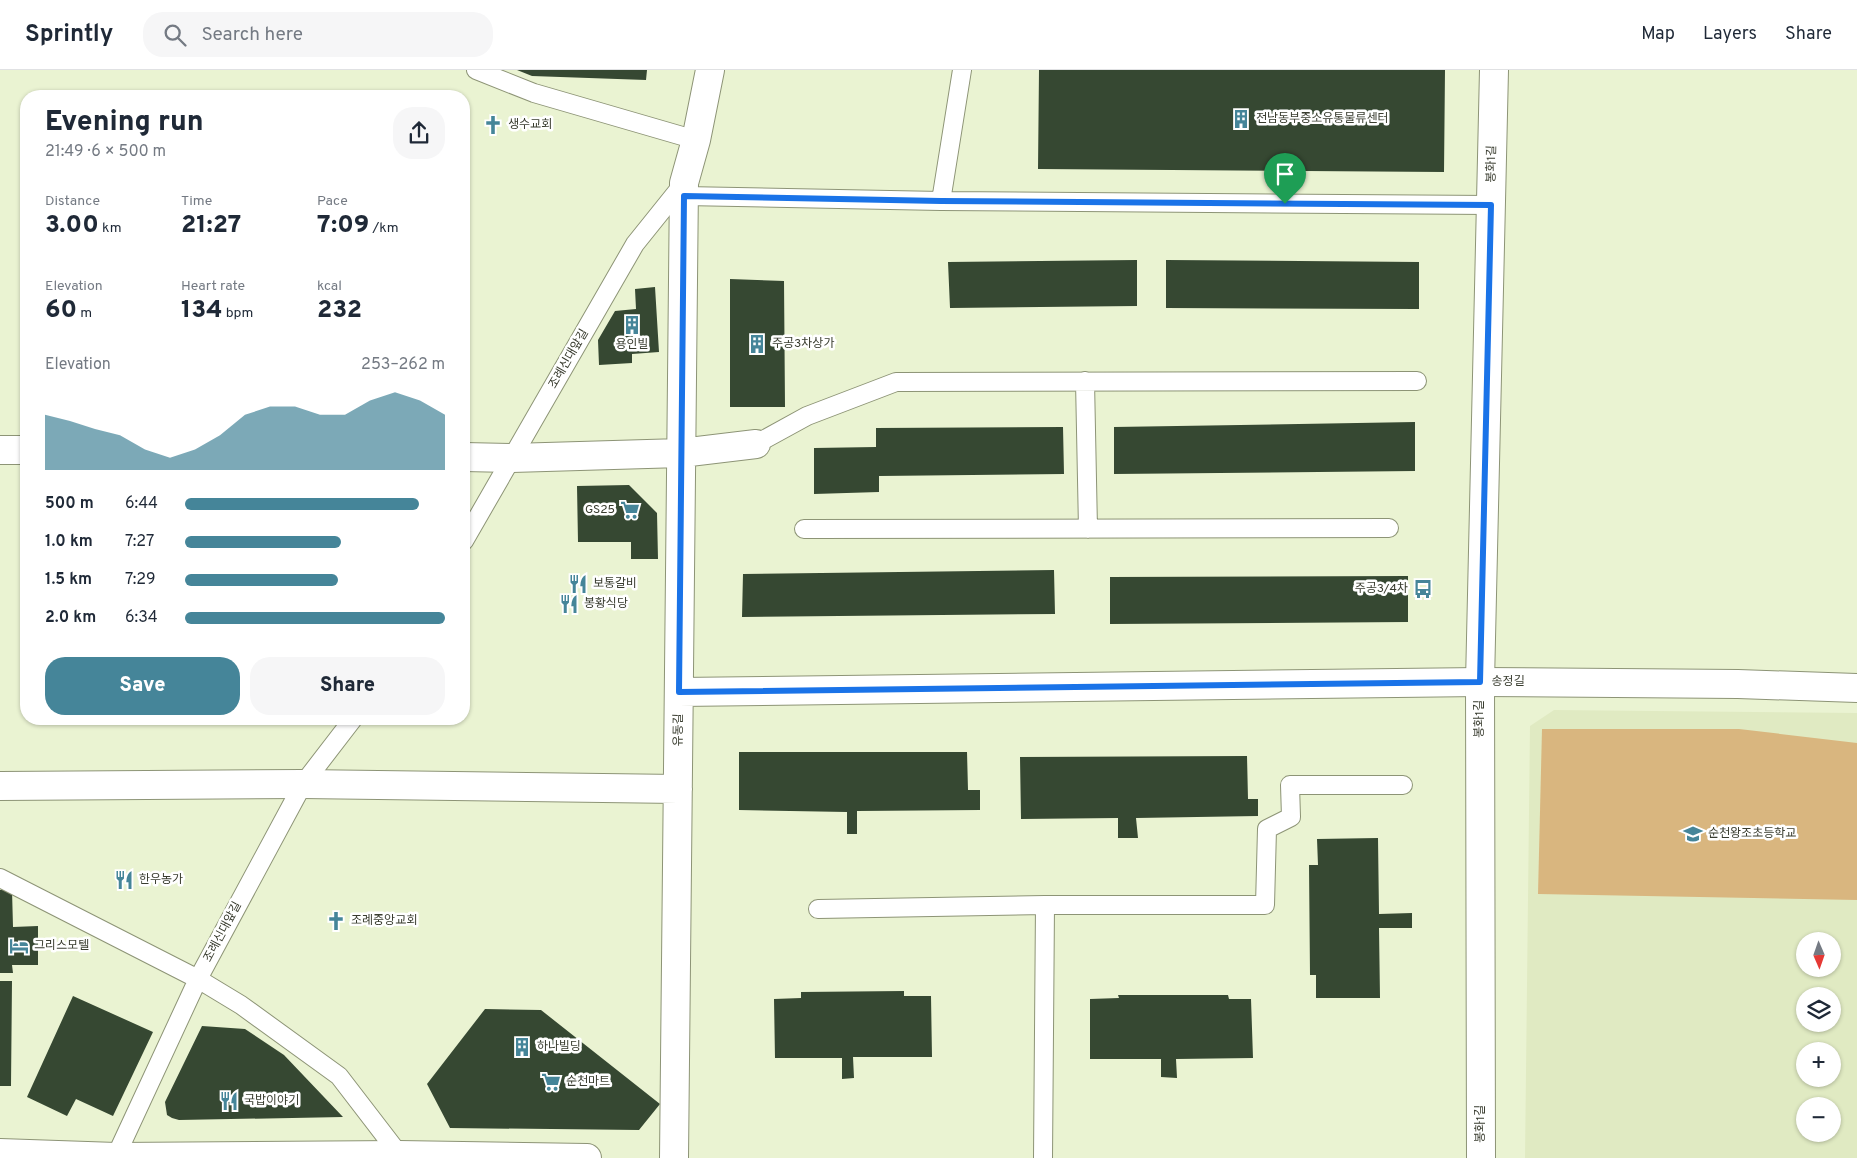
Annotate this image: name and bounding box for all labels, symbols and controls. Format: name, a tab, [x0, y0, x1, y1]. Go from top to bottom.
search box	[143, 12, 493, 57]
text: Sprintly	[25, 20, 113, 50]
icon: search	[161, 21, 189, 49]
text: Search here	[201, 23, 303, 47]
text: Map	[1641, 23, 1675, 46]
text: Layers	[1703, 23, 1757, 46]
text: Share	[1785, 23, 1832, 46]
text: Evening run	[45, 105, 204, 141]
button: share	[393, 107, 445, 159]
building icon: 전남동부중소유통물류센터	[1230, 108, 1252, 130]
place label: 전남동부중소유통물류센터	[1256, 111, 1388, 127]
church icon: 생수교회	[482, 114, 504, 136]
place label: 생수교회	[508, 117, 552, 133]
text: 21:49 · 6 × 500 m	[45, 142, 166, 162]
street label: 봉화1길	[1484, 145, 1500, 183]
pin	[1264, 153, 1306, 204]
icon: arrive	[1271, 160, 1299, 188]
text: Distance	[45, 193, 100, 210]
text: Time	[181, 193, 212, 210]
text: Pace	[317, 193, 348, 210]
text: 3.00	[45, 210, 99, 242]
text: 21:27	[181, 210, 241, 242]
text: 7:09	[317, 210, 369, 242]
text: km	[99, 220, 122, 237]
text: /km	[369, 220, 399, 237]
text: Elevation	[45, 278, 103, 295]
text: Heart rate	[181, 278, 245, 295]
text: kcal	[317, 278, 342, 295]
text: 60	[45, 295, 77, 327]
text: 134	[181, 295, 222, 327]
text: 232	[317, 295, 362, 327]
text: m	[77, 305, 92, 322]
text: bpm	[222, 305, 253, 322]
building icon: 용인빌	[621, 314, 643, 336]
street label: 조례신대앞길	[546, 326, 592, 392]
building icon: 주공3차상가	[746, 333, 768, 355]
place label: 주공3차상가	[772, 336, 834, 352]
place label: 용인빌	[615, 337, 649, 353]
text: Elevation	[45, 355, 111, 375]
text: 253–262 m	[361, 355, 445, 375]
text: 500 m	[45, 494, 94, 514]
text: 6:44	[125, 494, 158, 514]
supermarket icon: GS25	[619, 499, 641, 521]
place label: GS25	[585, 502, 615, 518]
text: 1.0 km	[45, 532, 93, 552]
text: 7:27	[125, 532, 154, 552]
text: 1.5 km	[45, 570, 92, 590]
text: 7:29	[125, 570, 156, 590]
restaurant icon: 보통갈비	[567, 573, 589, 595]
place label: 보통갈비	[593, 576, 637, 592]
bus stop icon: 주공3/4차	[1412, 578, 1434, 600]
place label: 주공3/4차	[1355, 581, 1408, 597]
restaurant icon: 봉황식당	[558, 593, 580, 615]
place label: 봉황식당	[584, 596, 628, 612]
text: 2.0 km	[45, 608, 96, 628]
text: 6:34	[125, 608, 158, 628]
button: Save	[45, 657, 240, 715]
button: Share	[250, 657, 445, 715]
street label: 송정길	[1491, 674, 1525, 690]
street label: 봉화1길	[1472, 700, 1488, 738]
street label: 유동길	[671, 713, 687, 747]
school or university icon: 순천왕조초등학교	[1682, 823, 1704, 845]
place label: 순천왕조초등학교	[1708, 826, 1796, 842]
restaurant icon: 한우농가	[113, 869, 135, 891]
place label: 한우농가	[139, 872, 183, 888]
street label: 조례신대앞길	[200, 899, 246, 965]
church icon: 조례중앙교회	[325, 910, 347, 932]
place label: 조례중앙교회	[351, 913, 417, 929]
north arrow	[1796, 932, 1841, 978]
map controls	[1796, 932, 1841, 1142]
hotel icon: 그리스모텔	[8, 935, 30, 957]
place label: 그리스모텔	[34, 938, 89, 954]
button: layers	[1796, 987, 1841, 1032]
building icon: 하나빌딩	[511, 1036, 533, 1058]
place label: 하나빌딩	[537, 1039, 581, 1055]
button: +	[1796, 1042, 1841, 1087]
supermarket icon: 순천마트	[540, 1071, 562, 1093]
place label: 순천마트	[566, 1074, 610, 1090]
restaurant icon: 국밥이야기	[218, 1090, 240, 1112]
place label: 국밥이야기	[244, 1093, 299, 1109]
button: −	[1796, 1097, 1841, 1142]
street label: 봉화1길	[1473, 1105, 1489, 1143]

